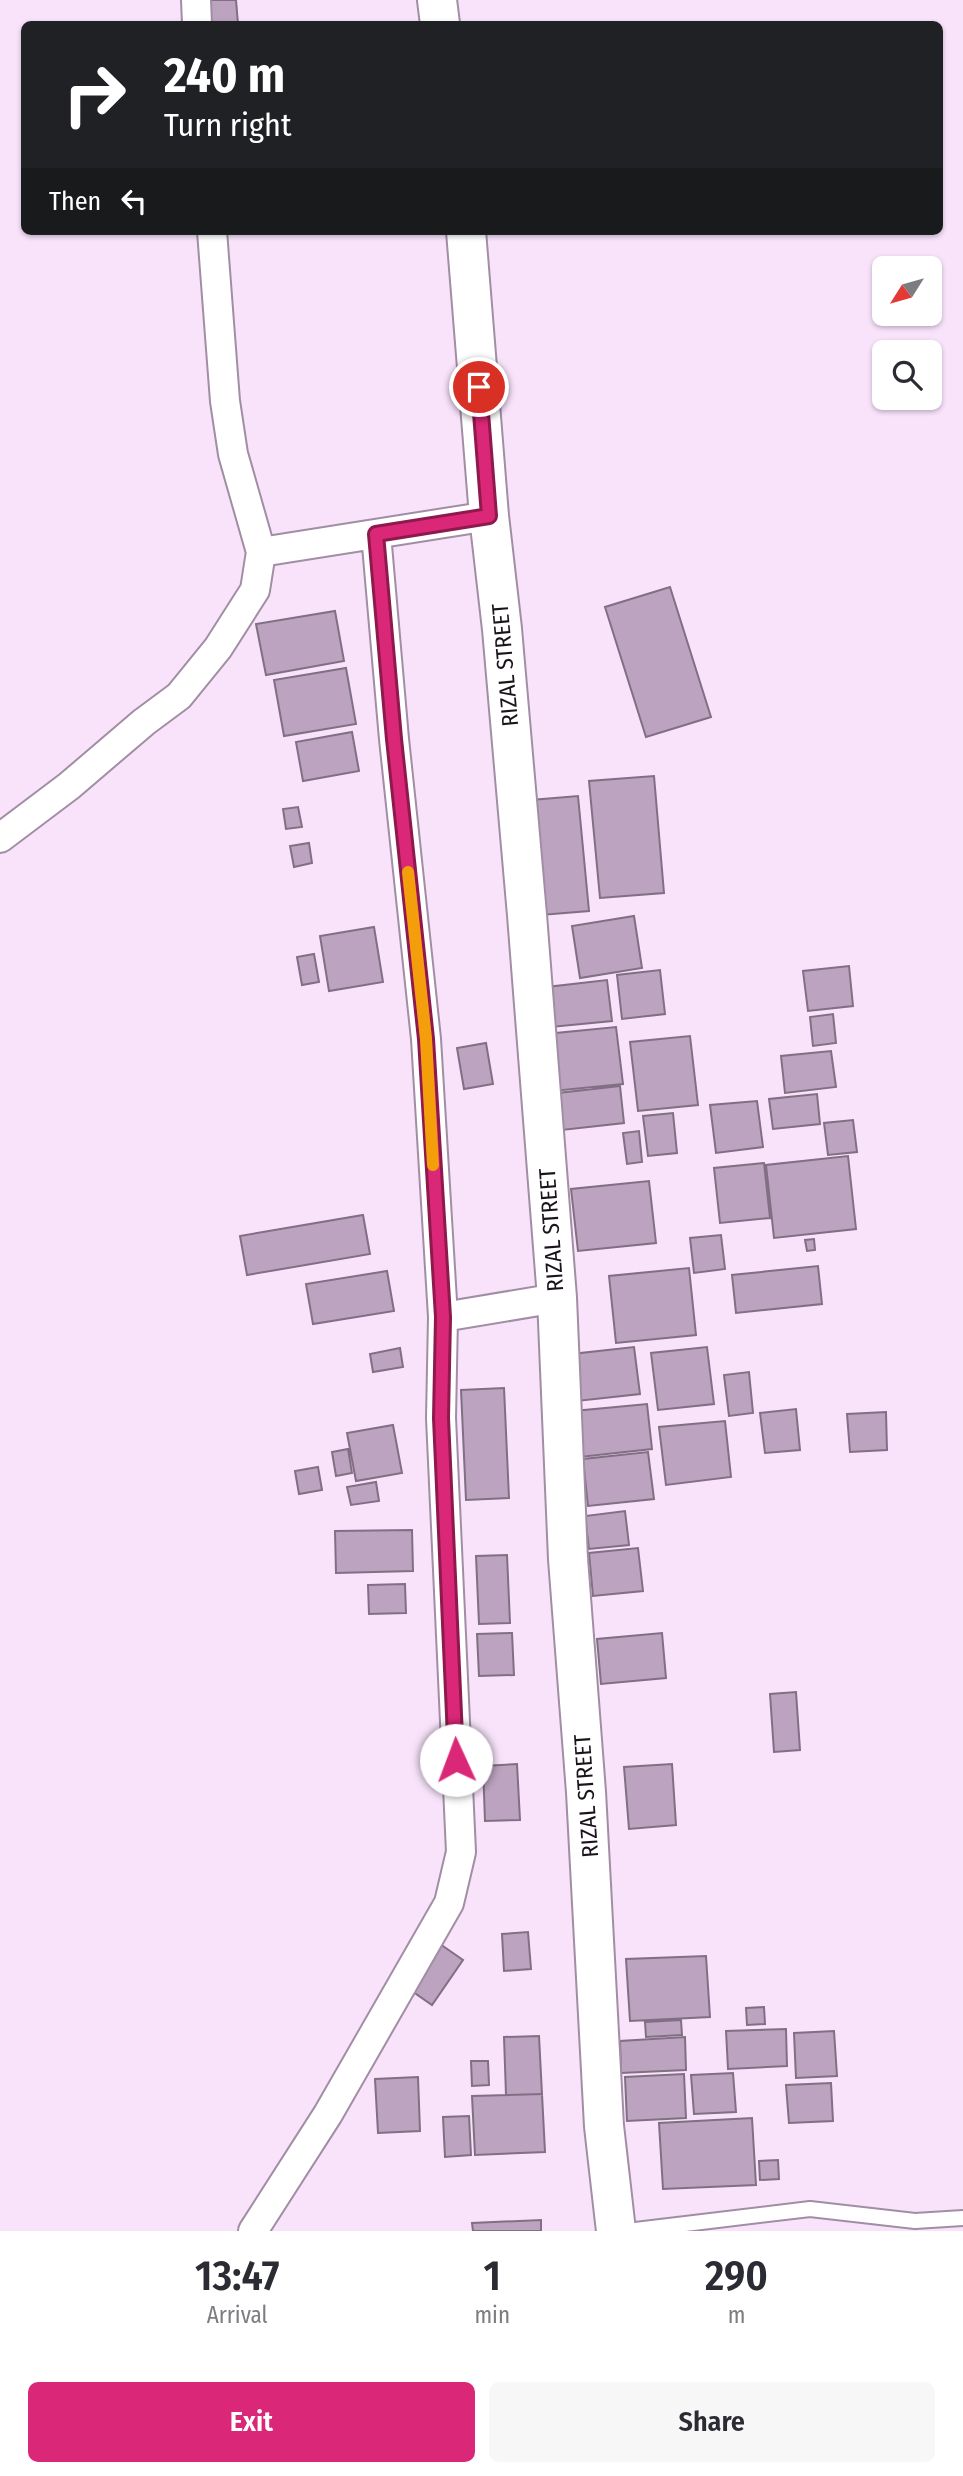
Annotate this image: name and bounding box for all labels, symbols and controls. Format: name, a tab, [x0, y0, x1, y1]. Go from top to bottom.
text: 240 m	[164, 46, 285, 105]
icon: right	[49, 49, 140, 140]
text: Turn right	[164, 106, 291, 144]
icon: left	[115, 182, 153, 220]
text: Then	[49, 186, 101, 217]
north arrow	[872, 256, 942, 326]
map controls	[872, 256, 942, 410]
button: search	[872, 340, 942, 410]
pin	[449, 357, 509, 417]
icon: arrive	[460, 368, 498, 406]
street label: RIZAL STREET	[486, 602, 524, 728]
street label: RIZAL STREET	[533, 1167, 569, 1293]
position arrow	[419, 1723, 493, 1797]
street label: RIZAL STREET	[568, 1733, 604, 1859]
text: 13:47	[195, 2251, 279, 2301]
text: 1	[483, 2251, 501, 2301]
text: 290	[705, 2251, 768, 2301]
text: Arrival	[207, 2301, 268, 2329]
text: min	[474, 2301, 510, 2329]
text: m	[728, 2301, 745, 2329]
button: Exit	[28, 2382, 475, 2462]
button: Share	[489, 2382, 935, 2462]

